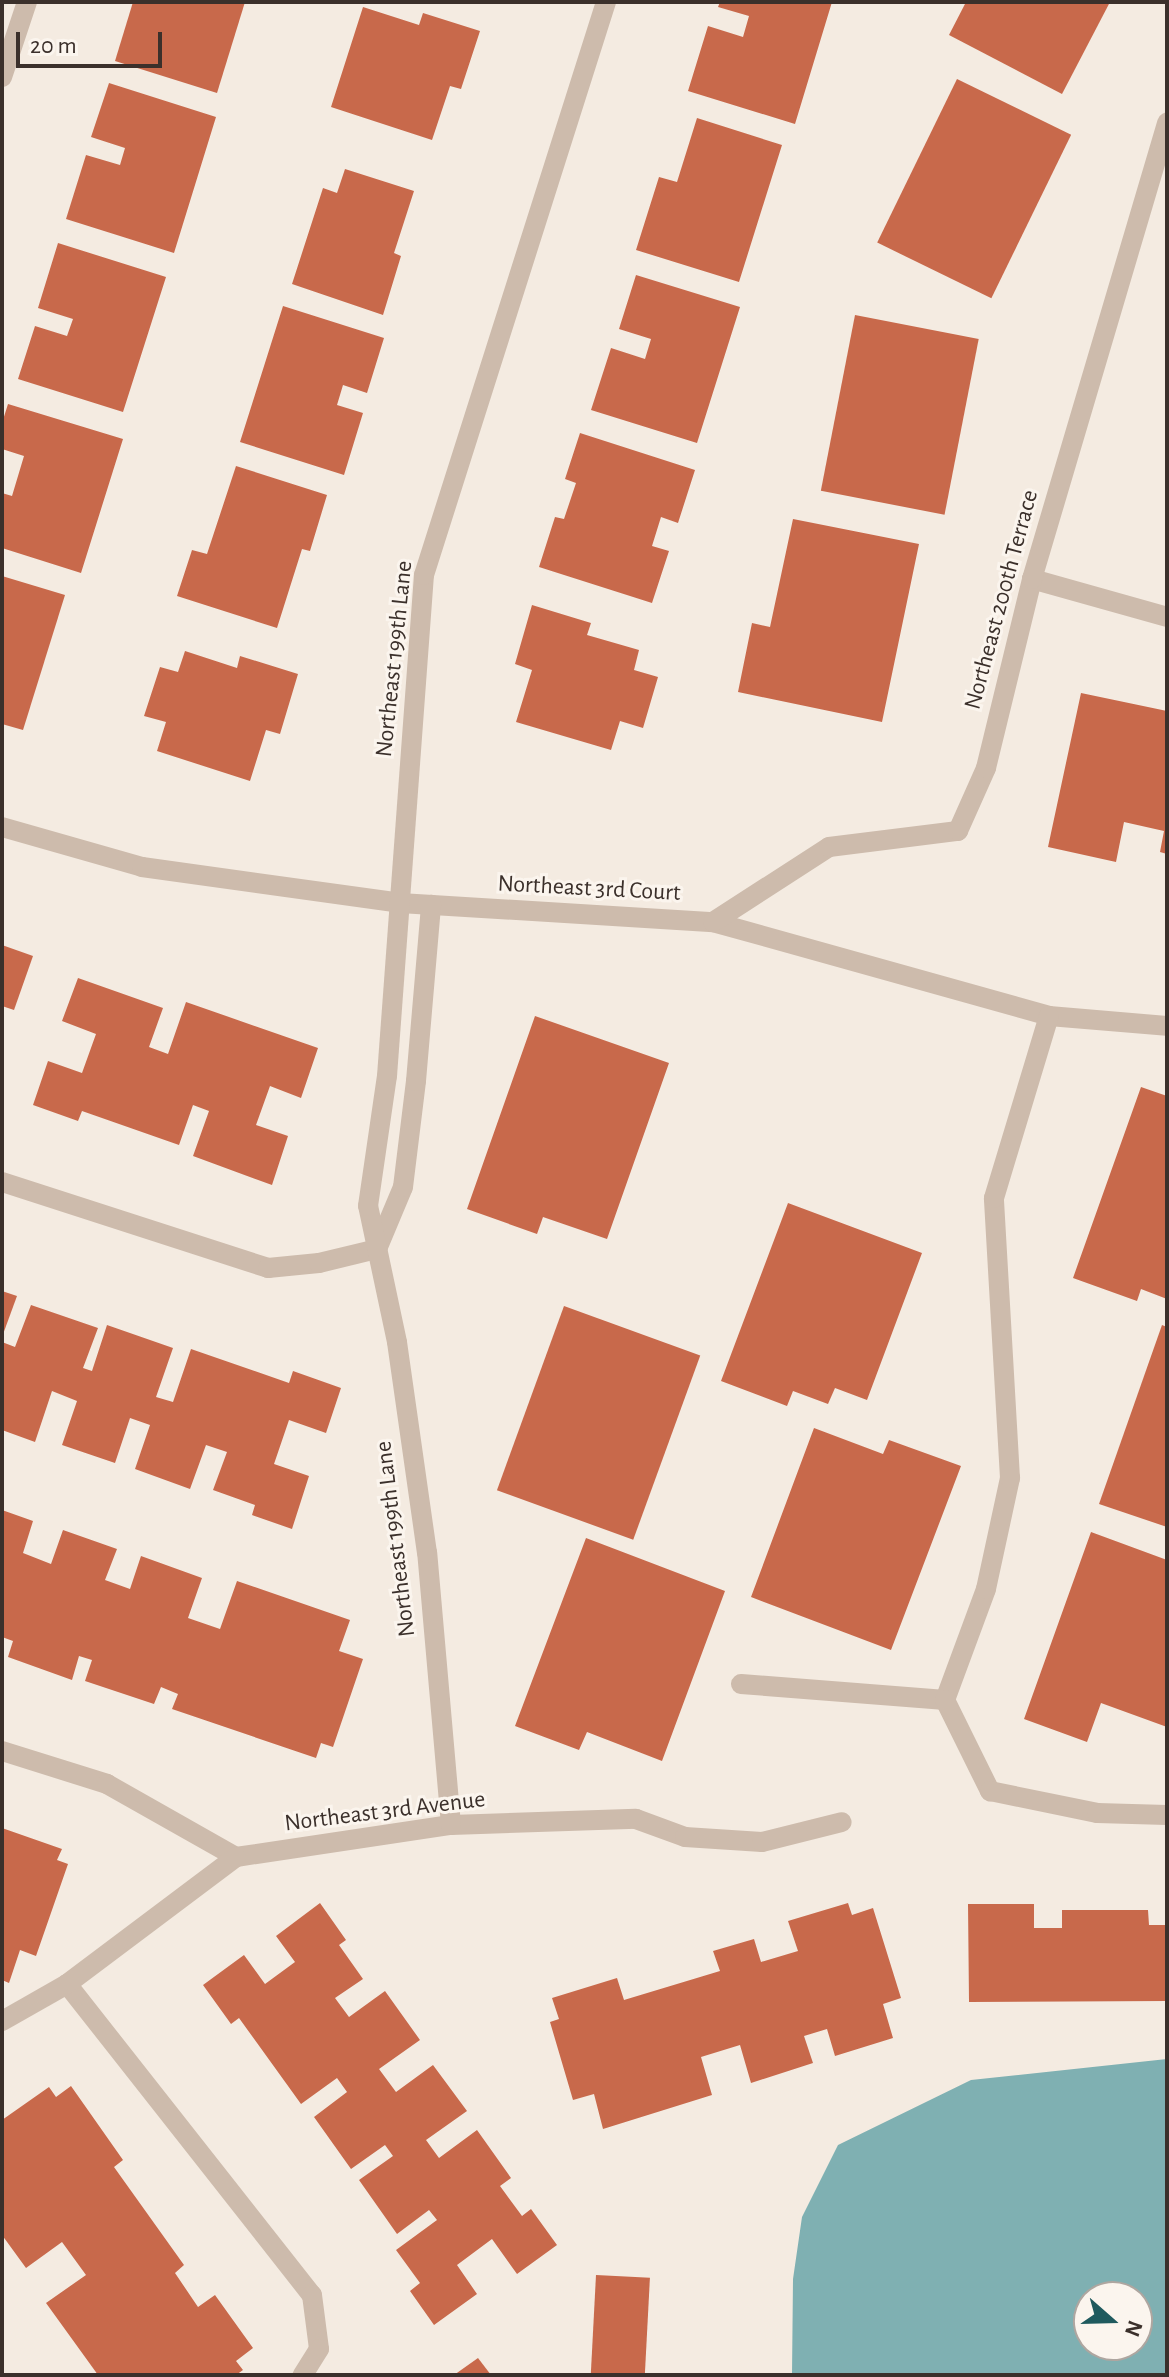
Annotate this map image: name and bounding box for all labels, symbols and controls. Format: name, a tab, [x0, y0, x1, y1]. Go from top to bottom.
scale bar	[20, 16, 166, 66]
text: 20 m	[30, 34, 77, 58]
street label: Northeast 200th Terrace	[959, 487, 1045, 713]
street label: Northeast 199th Lane	[370, 559, 420, 759]
street label: Northeast 3rd Court	[497, 870, 681, 908]
street label: Northeast 199th Lane	[370, 1439, 422, 1639]
street label: Northeast 3rd Avenue	[283, 1785, 487, 1839]
north arrow	[1073, 2281, 1153, 2361]
text: N	[1121, 2318, 1147, 2339]

